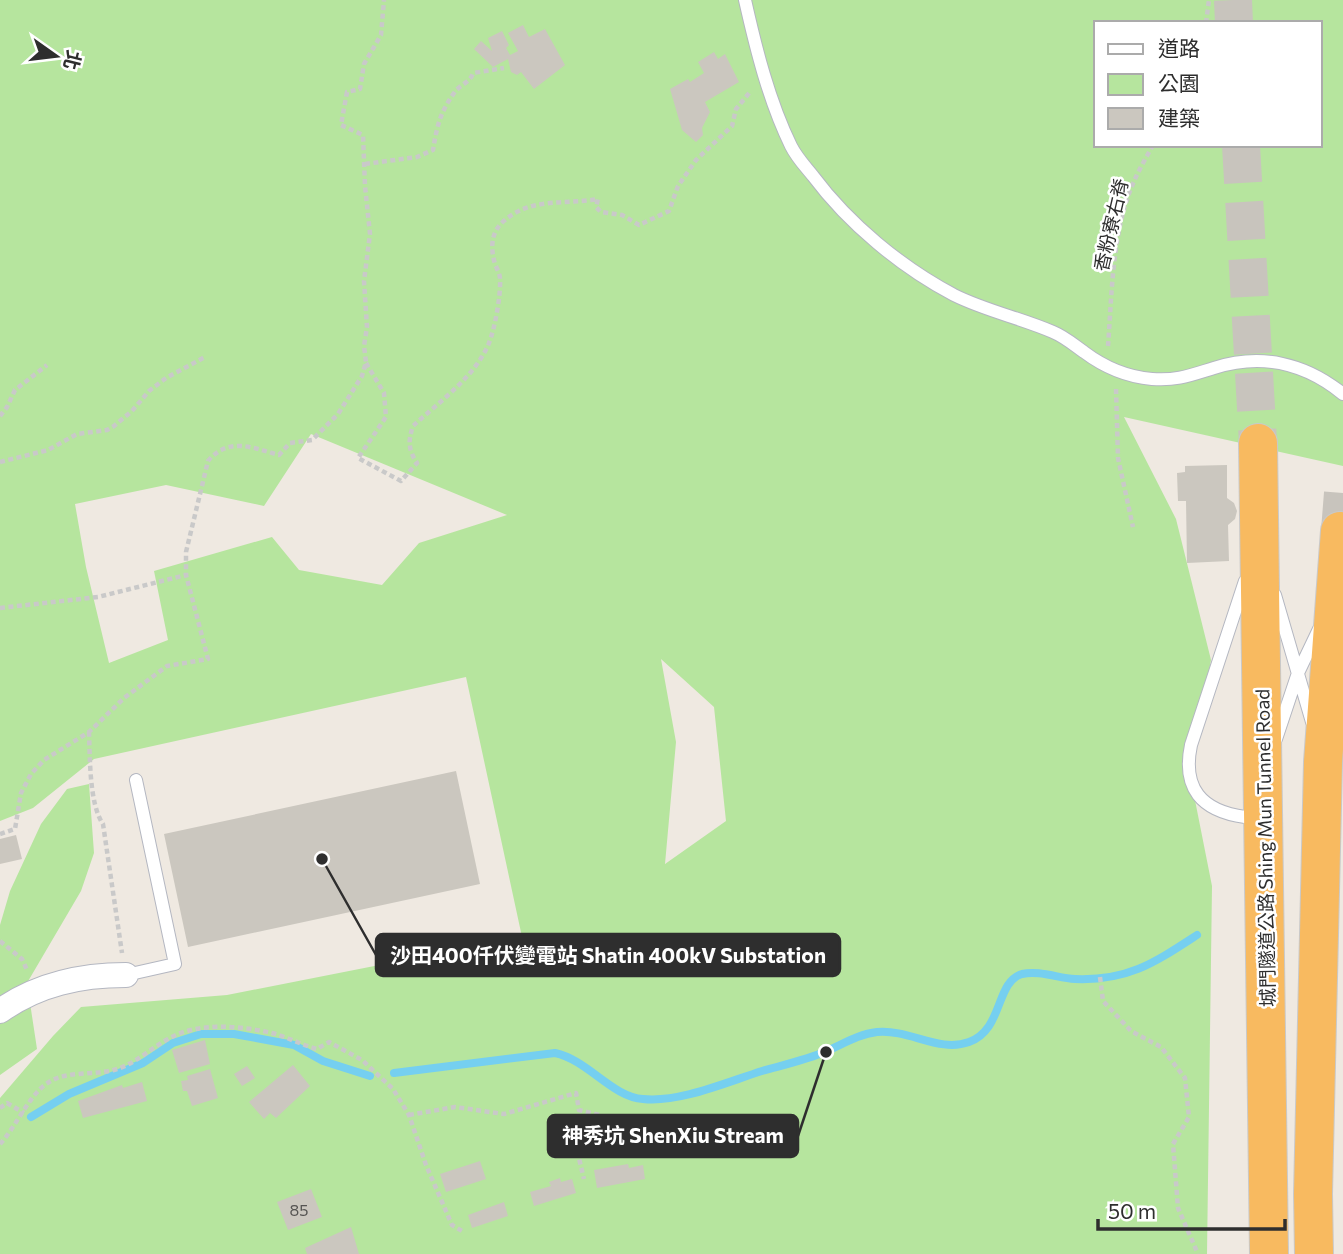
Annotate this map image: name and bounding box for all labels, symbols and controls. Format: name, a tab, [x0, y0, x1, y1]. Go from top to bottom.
north arrow	[21, 21, 91, 91]
legend	[1094, 21, 1322, 147]
text: 道路	[1158, 35, 1200, 60]
text: 北	[60, 48, 86, 72]
text: 公園	[1158, 70, 1200, 95]
text: 建築	[1158, 105, 1200, 130]
street label: 香粉寮右脊	[1089, 176, 1132, 274]
street label: 城門隧道公路 Shing Mun Tunnel Road	[1250, 689, 1279, 1007]
callout: 沙田400仟伏變電站 Shatin 400kV Substation	[376, 934, 840, 976]
text: 沙田400仟伏變電站 Shatin 400kV Substation	[390, 942, 826, 967]
callout: 神秀坑 ShenXiu Stream	[548, 1115, 798, 1157]
text: 神秀坑 ShenXiu Stream	[562, 1122, 784, 1147]
scale bar	[1098, 1188, 1285, 1232]
text: 50 m	[1108, 1198, 1156, 1223]
house number: 85	[290, 1200, 308, 1219]

